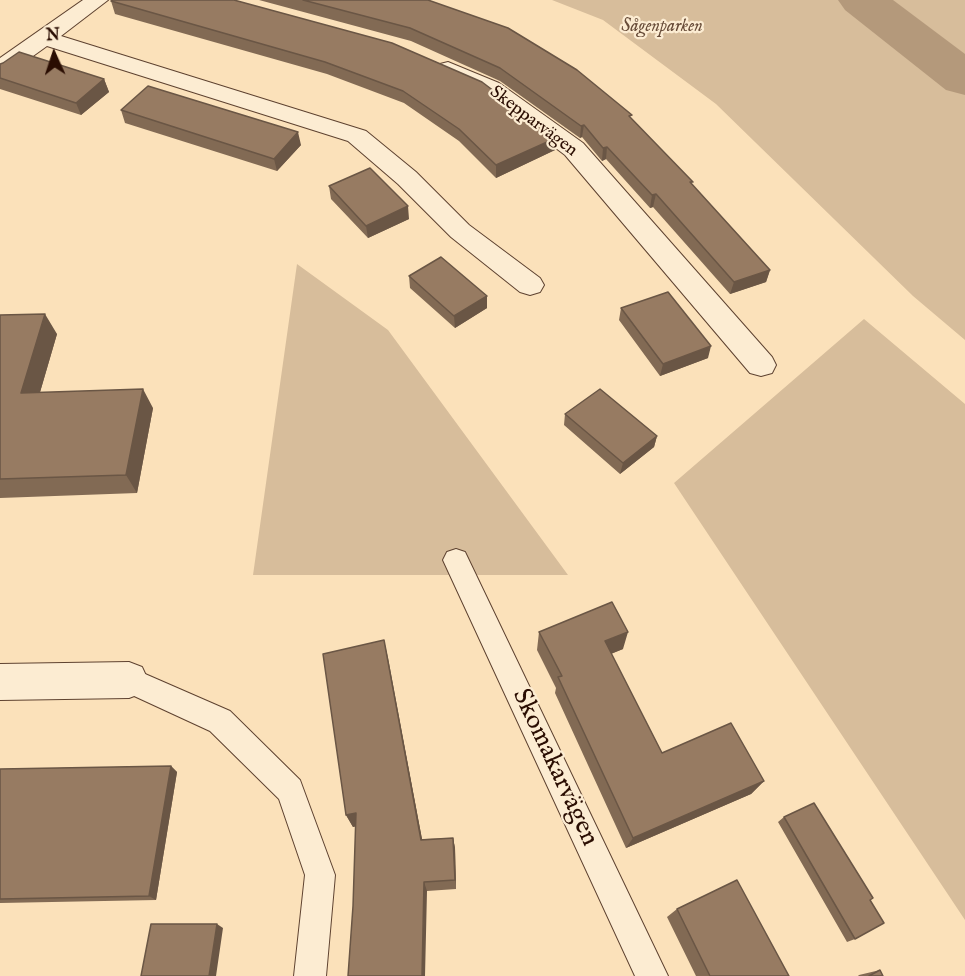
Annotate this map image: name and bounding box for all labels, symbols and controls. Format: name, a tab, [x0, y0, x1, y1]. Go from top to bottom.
park label: Sågenparken	[621, 16, 703, 38]
north arrow	[24, 24, 84, 84]
text: N	[46, 26, 60, 46]
street label: Skepparvägen	[485, 82, 581, 162]
street label: Skomakarvägen	[504, 685, 604, 851]

